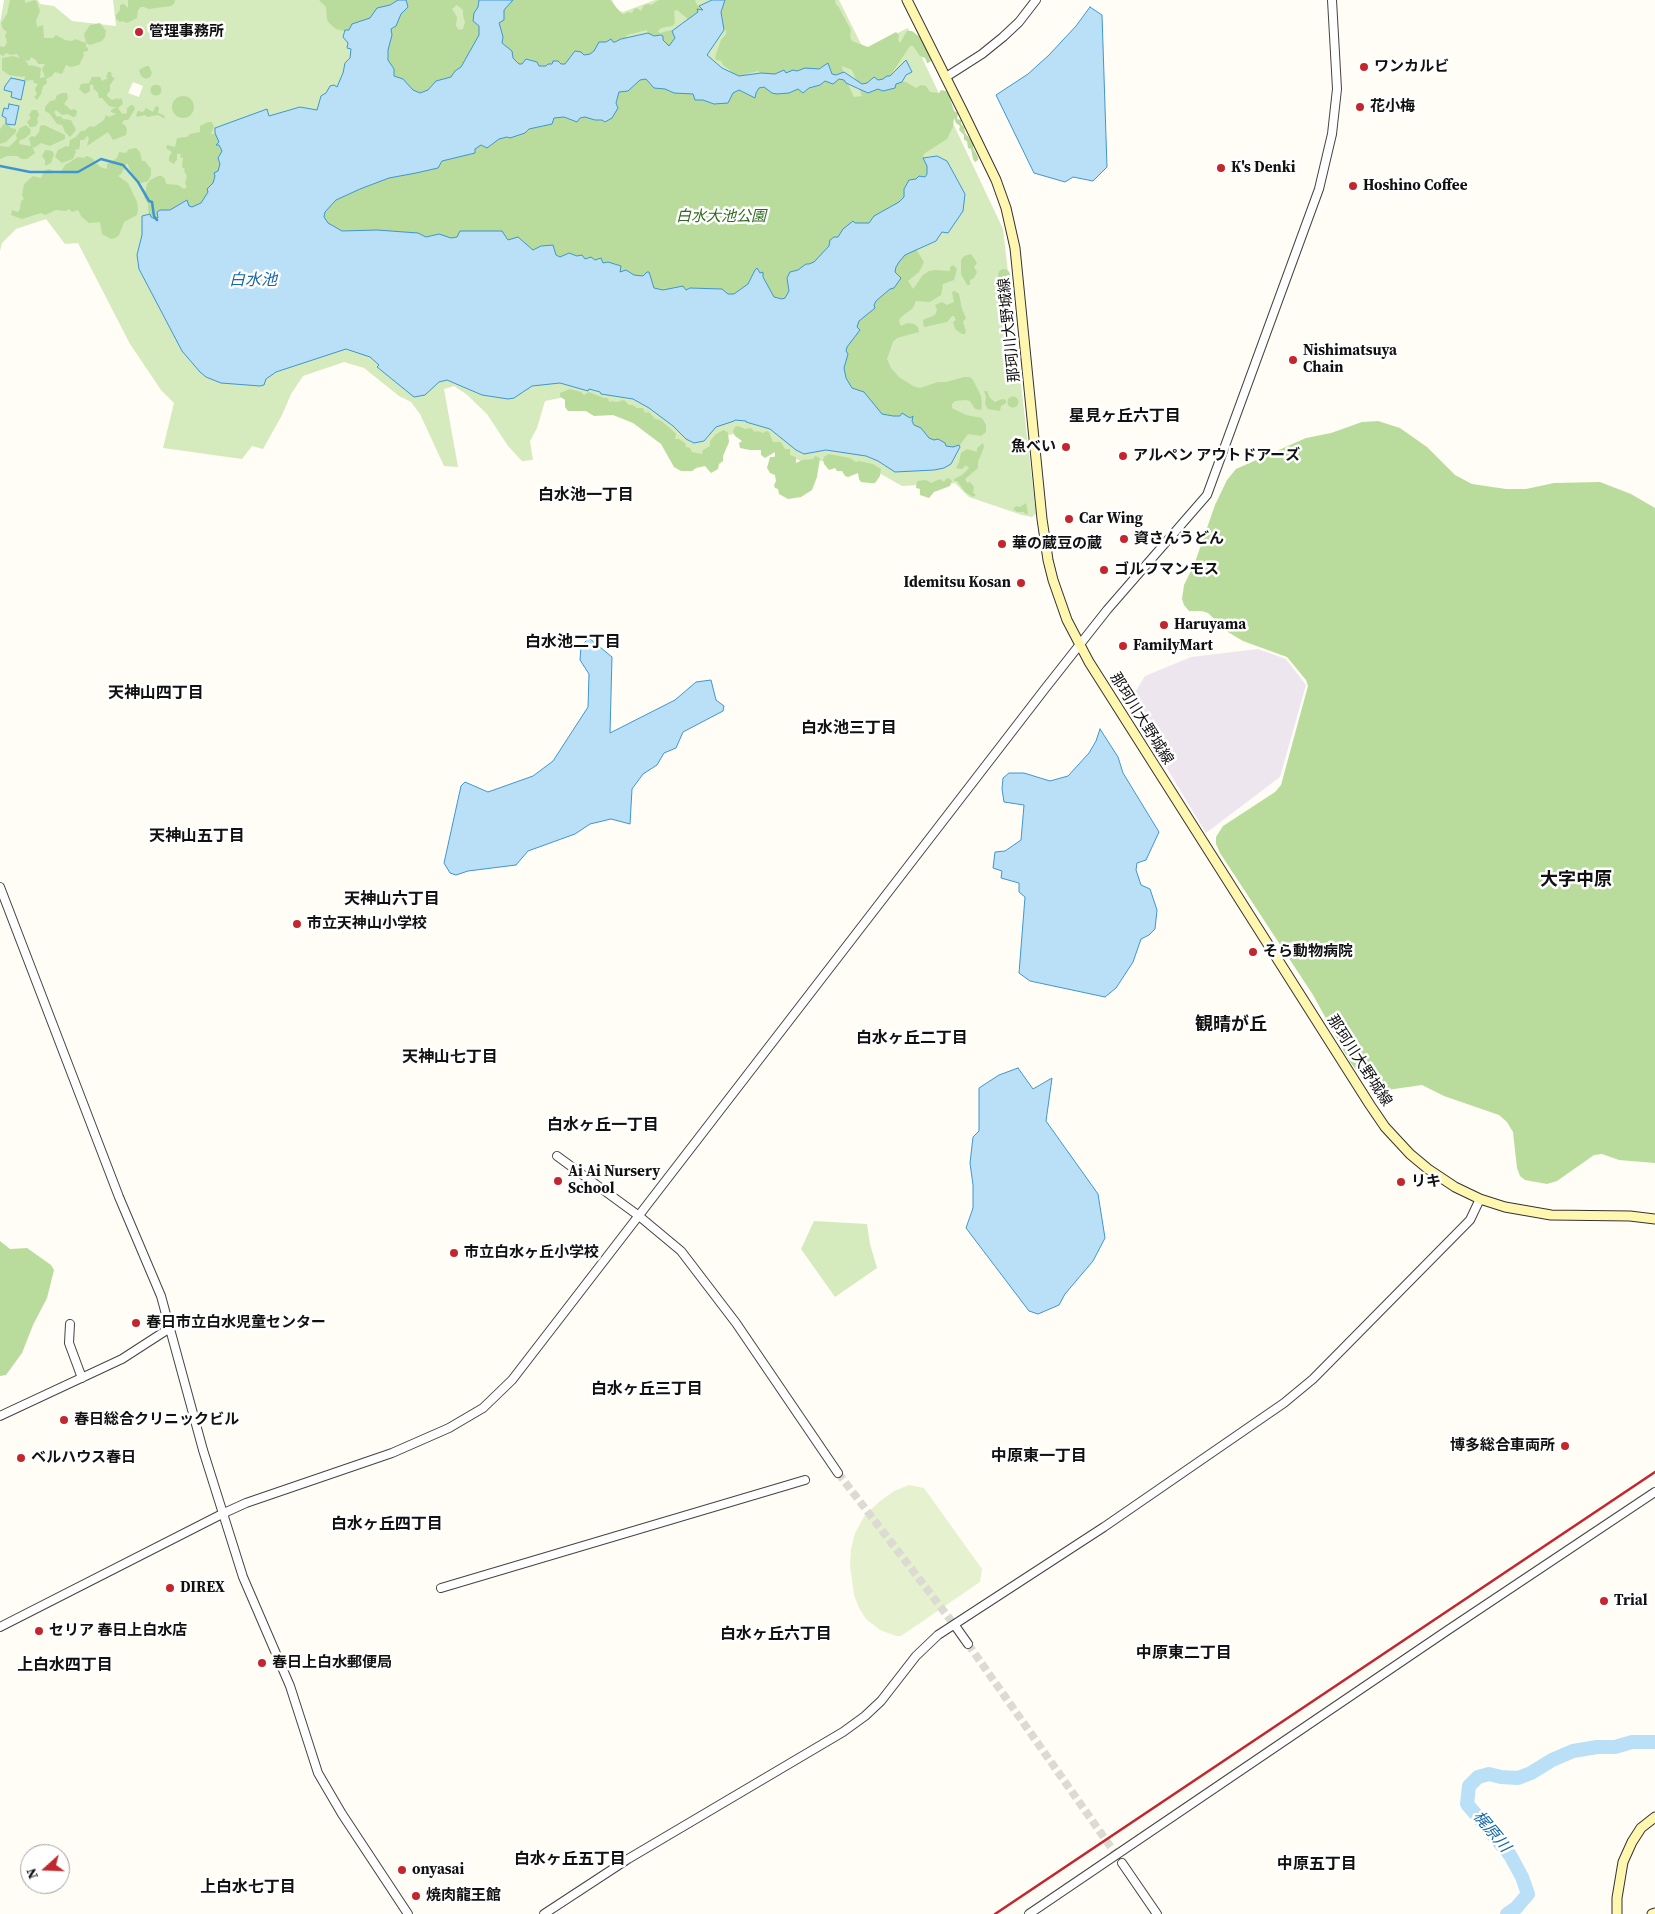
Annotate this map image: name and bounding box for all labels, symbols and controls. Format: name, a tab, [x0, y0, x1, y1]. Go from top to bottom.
place label: 管理事務所	[149, 23, 224, 41]
marker: 管理事務所	[133, 26, 145, 38]
place label: ワンカルビ	[1374, 58, 1449, 76]
marker: ワンカルビ	[1358, 61, 1370, 73]
place label: 花小梅	[1370, 98, 1415, 116]
marker: 花小梅	[1354, 101, 1366, 113]
place label: K's Denki	[1231, 159, 1295, 177]
marker: K's Denki	[1215, 162, 1227, 174]
place label: Hoshino Coffee	[1363, 177, 1467, 195]
marker: Hoshino Coffee	[1347, 180, 1359, 192]
park label: 白水大池公園	[676, 208, 766, 226]
water label: 白水池	[229, 271, 277, 291]
street label: 那珂川大野城線	[996, 277, 1024, 383]
place label: Nishimatsuya Chain	[1303, 342, 1397, 377]
marker: Nishimatsuya Chain	[1287, 354, 1299, 366]
district label: 星見ヶ丘六丁目	[1069, 407, 1181, 427]
place label: 魚べい	[1011, 438, 1056, 456]
marker: 魚べい	[1060, 441, 1072, 453]
place label: アルペン アウトドアーズ	[1133, 447, 1300, 465]
marker: アルペン アウトドアーズ	[1117, 450, 1129, 462]
district label: 白水池一丁目	[538, 486, 634, 506]
place label: Car Wing	[1079, 510, 1143, 528]
marker: Car Wing	[1063, 513, 1075, 525]
place label: 資さんうどん	[1134, 530, 1224, 548]
marker: 資さんうどん	[1118, 533, 1130, 545]
place label: 華の蔵豆の蔵	[1012, 535, 1102, 553]
marker: 華の蔵豆の蔵	[996, 538, 1008, 550]
place label: ゴルフマンモス	[1114, 561, 1219, 579]
marker: ゴルフマンモス	[1098, 564, 1110, 576]
place label: Idemitsu Kosan	[904, 574, 1011, 592]
marker: Idemitsu Kosan	[1015, 577, 1027, 589]
place label: Haruyama	[1174, 616, 1246, 634]
marker: Haruyama	[1158, 619, 1170, 631]
district label: 白水池二丁目	[525, 633, 621, 653]
place label: FamilyMart	[1133, 637, 1213, 655]
marker: FamilyMart	[1117, 640, 1129, 652]
street label: 那珂川大野城線	[1106, 670, 1176, 768]
district label: 天神山四丁目	[108, 684, 204, 704]
district label: 白水池三丁目	[801, 719, 897, 739]
district label: 天神山五丁目	[149, 827, 245, 847]
district label: 大字中原	[1540, 869, 1612, 891]
district label: 天神山六丁目	[344, 890, 440, 910]
place label: 市立天神山小学校	[307, 915, 427, 933]
marker: 市立天神山小学校	[291, 918, 303, 930]
place label: そら動物病院	[1263, 943, 1353, 961]
marker: そら動物病院	[1247, 946, 1259, 958]
street label: 那珂川大野城線	[1323, 1012, 1395, 1110]
district label: 観晴が丘	[1195, 1014, 1267, 1036]
district label: 白水ヶ丘二丁目	[856, 1029, 968, 1049]
district label: 天神山七丁目	[402, 1048, 498, 1068]
district label: 白水ヶ丘一丁目	[547, 1116, 659, 1136]
place label: Ai Ai Nursery School	[568, 1163, 660, 1198]
place label: リキ	[1411, 1173, 1441, 1191]
marker: Ai Ai Nursery School	[552, 1175, 564, 1187]
marker: リキ	[1395, 1176, 1407, 1188]
place label: 市立白水ヶ丘小学校	[464, 1244, 599, 1262]
marker: 市立白水ヶ丘小学校	[448, 1247, 460, 1259]
place label: 春日市立白水児童センター	[146, 1314, 326, 1332]
marker: 春日市立白水児童センター	[130, 1317, 142, 1329]
district label: 白水ヶ丘三丁目	[591, 1380, 703, 1400]
place label: 春日総合クリニックビル	[74, 1411, 239, 1429]
marker: 春日総合クリニックビル	[58, 1414, 70, 1426]
place label: 博多総合車両所	[1450, 1437, 1555, 1455]
marker: 博多総合車両所	[1559, 1440, 1571, 1452]
district label: 中原東一丁目	[991, 1447, 1087, 1467]
place label: ベルハウス春日	[31, 1449, 136, 1467]
marker: ベルハウス春日	[15, 1452, 27, 1464]
district label: 白水ヶ丘四丁目	[331, 1515, 443, 1535]
place label: DIREX	[180, 1579, 225, 1597]
marker: DIREX	[164, 1582, 176, 1594]
place label: Trial	[1614, 1592, 1647, 1610]
marker: Trial	[1598, 1595, 1610, 1607]
place label: セリア 春日上白水店	[49, 1622, 187, 1640]
marker: セリア 春日上白水店	[33, 1625, 45, 1637]
district label: 白水ヶ丘六丁目	[720, 1625, 832, 1645]
district label: 中原東二丁目	[1136, 1644, 1232, 1664]
place label: 春日上白水郵便局	[272, 1654, 392, 1672]
district label: 上白水四丁目	[17, 1656, 113, 1676]
marker: 春日上白水郵便局	[256, 1657, 268, 1669]
water label: 梶原川	[1468, 1807, 1514, 1857]
north arrow	[20, 1844, 70, 1894]
district label: 白水ヶ丘五丁目	[514, 1850, 626, 1870]
district label: 中原五丁目	[1277, 1855, 1357, 1875]
place label: onyasai	[412, 1861, 464, 1879]
marker: onyasai	[396, 1864, 408, 1876]
text: N	[21, 1866, 43, 1882]
district label: 上白水七丁目	[200, 1878, 296, 1898]
place label: 焼肉龍王館	[426, 1887, 501, 1905]
marker: 焼肉龍王館	[410, 1890, 422, 1902]

